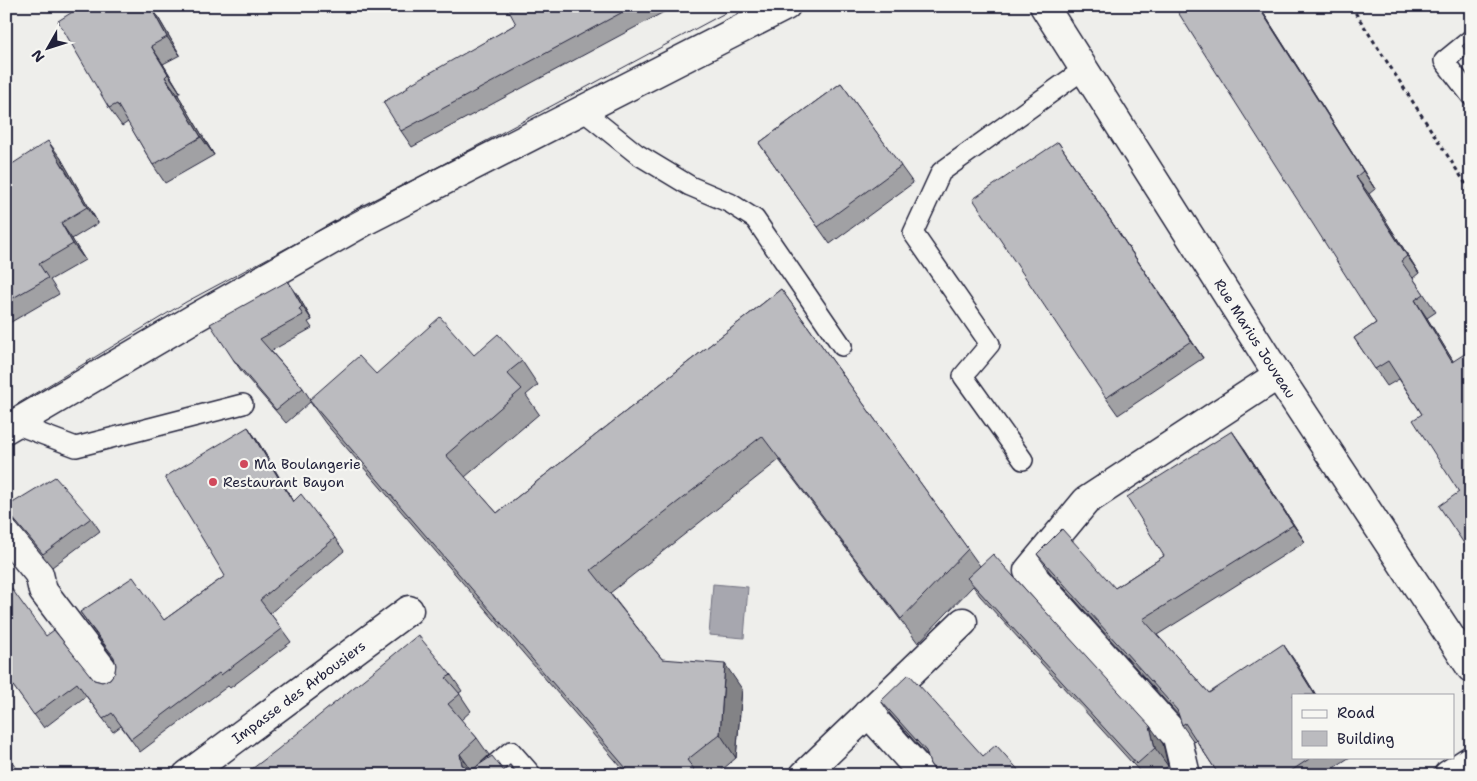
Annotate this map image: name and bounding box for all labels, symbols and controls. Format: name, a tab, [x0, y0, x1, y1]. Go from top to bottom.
north arrow	[22, 22, 72, 72]
text: N	[27, 46, 48, 66]
street label: Rue Marius Jouveau	[1210, 276, 1300, 402]
place label: Ma Boulangerie	[254, 455, 361, 473]
marker: Ma Boulangerie	[238, 458, 250, 470]
place label: Restaurant Bayon	[223, 473, 345, 491]
marker: Restaurant Bayon	[207, 476, 219, 488]
street label: Impasse des Arbousiers	[228, 636, 369, 748]
legend	[1292, 694, 1454, 758]
text: Road	[1337, 703, 1375, 723]
text: Building	[1337, 729, 1394, 749]

